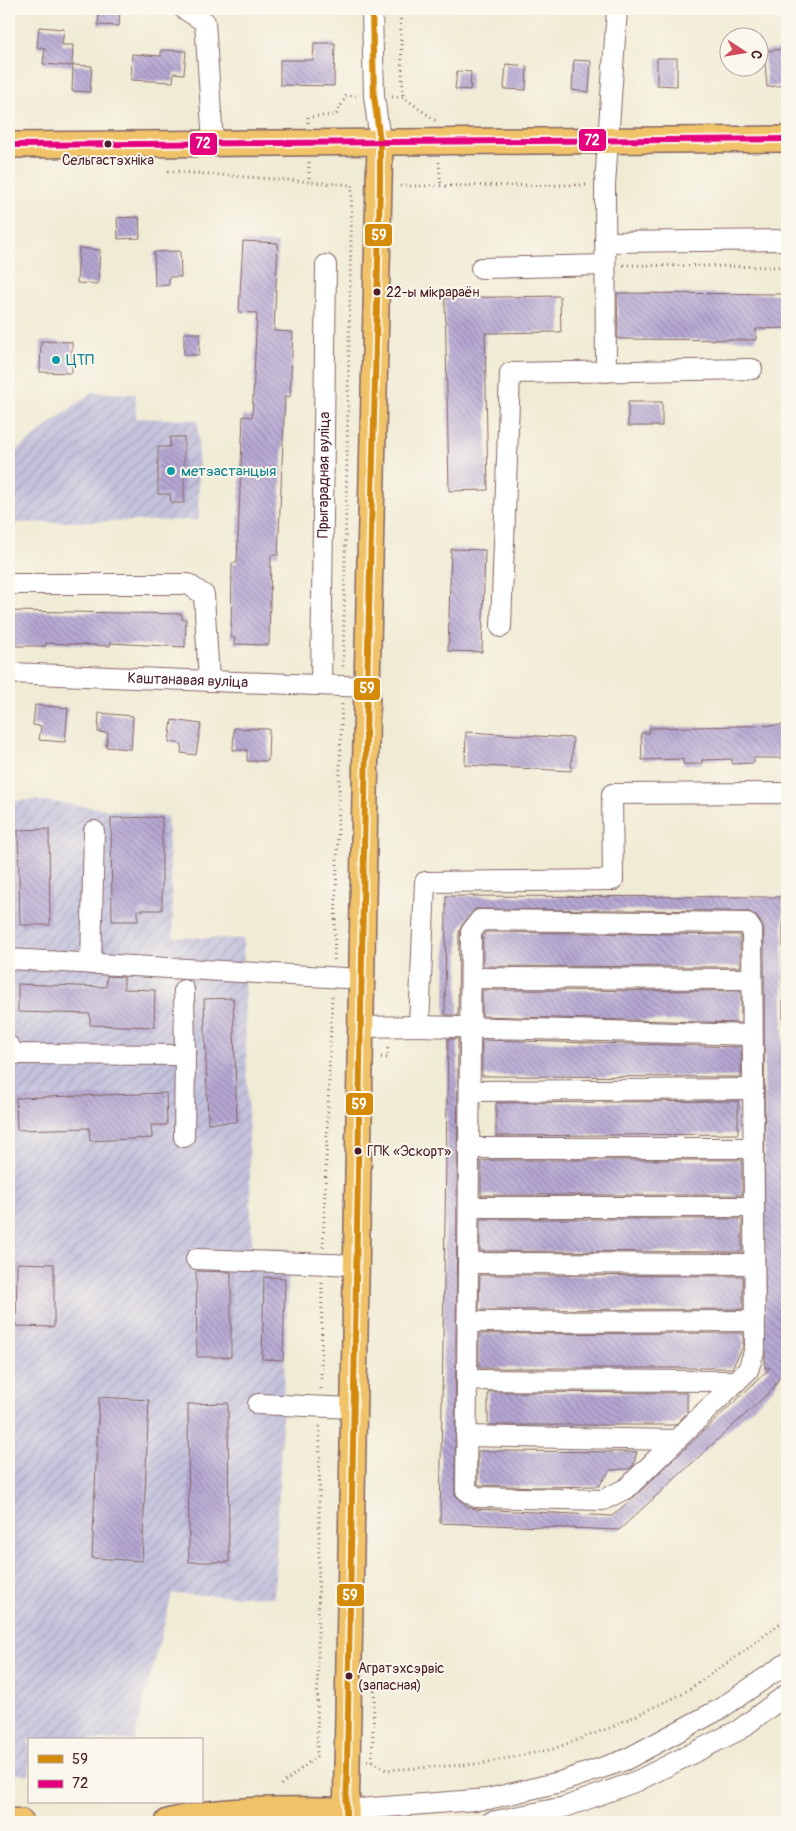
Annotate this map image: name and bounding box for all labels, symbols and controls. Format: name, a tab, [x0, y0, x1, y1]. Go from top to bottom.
north arrow	[718, 28, 768, 78]
text: С	[747, 49, 765, 61]
line badge: 72	[578, 128, 607, 152]
line badge: 72	[189, 132, 218, 156]
text: 72	[584, 132, 600, 149]
text: 72	[195, 135, 211, 152]
marker: Сельгастэхніка	[103, 139, 113, 149]
place label: Сельгастэхніка	[62, 152, 154, 169]
line badge: 59	[364, 223, 393, 247]
text: 59	[372, 227, 386, 244]
place label: 22-ы мікрараён	[386, 284, 479, 301]
marker: 22-ы мікрараён	[372, 287, 382, 297]
place label: ЦТП	[66, 351, 94, 370]
marker: ЦТП	[50, 354, 62, 366]
street label: Прыгарадная вуліца	[313, 412, 334, 538]
place label: метэастанцыя	[181, 462, 276, 481]
marker: метэастанцыя	[165, 465, 177, 477]
street label: Каштанавая вуліца	[127, 668, 249, 692]
line badge: 59	[353, 677, 381, 701]
text: 59	[360, 680, 374, 697]
line badge: 59	[345, 1092, 374, 1116]
text: 59	[352, 1096, 366, 1113]
place label: ГПК «Эскорт»	[367, 1143, 451, 1160]
marker: ГПК «Эскорт»	[353, 1146, 363, 1156]
line badge: 59	[336, 1583, 365, 1607]
text: 59	[343, 1587, 357, 1604]
place label: Агратэхсэрвіс (запасная)	[358, 1660, 444, 1694]
marker: Агратэхсэрвіс (запасная)	[344, 1671, 354, 1681]
legend	[28, 1738, 202, 1804]
text: 59	[72, 1750, 88, 1769]
text: 72	[72, 1774, 88, 1793]

